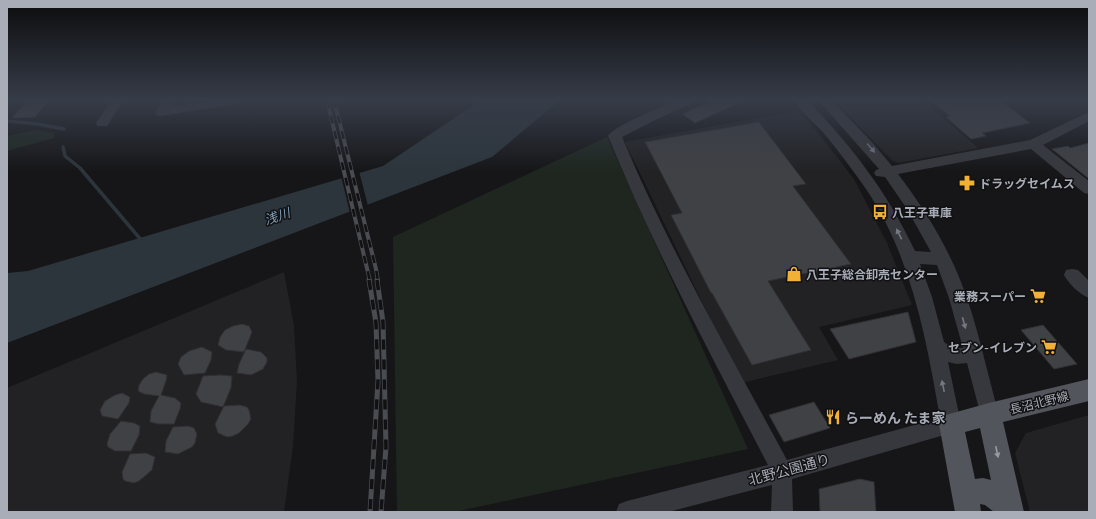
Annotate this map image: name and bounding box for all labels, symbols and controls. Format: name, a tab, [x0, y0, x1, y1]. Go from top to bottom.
one-way arrow	[866, 142, 875, 153]
pharmacy icon: ドラッグセイムス	[958, 174, 976, 192]
place label: ドラッグセイムス	[979, 176, 1075, 190]
bus stop icon: 八王子車庫	[871, 203, 889, 221]
water label: 浅川	[262, 204, 294, 228]
place label: 八王子車庫	[892, 205, 952, 219]
one-way arrow	[896, 229, 903, 240]
shop icon: 八王子総合卸売センター	[785, 265, 803, 283]
place label: 八王子総合卸売センター	[806, 267, 938, 281]
supermarket icon: 業務スーパー	[1029, 287, 1047, 305]
place label: 業務スーパー	[954, 289, 1026, 303]
one-way arrow	[961, 317, 967, 329]
supermarket icon: セブン-イレブン	[1040, 338, 1058, 356]
place label: セブン-イレブン	[948, 340, 1037, 354]
one-way arrow	[940, 380, 946, 392]
street label: 長沼北野線	[1008, 388, 1070, 416]
restaurant icon: らーめん たま家	[824, 408, 842, 426]
place label: らーめん たま家	[845, 409, 946, 426]
one-way arrow	[995, 446, 1001, 459]
street label: 北野公園通り	[746, 450, 832, 488]

